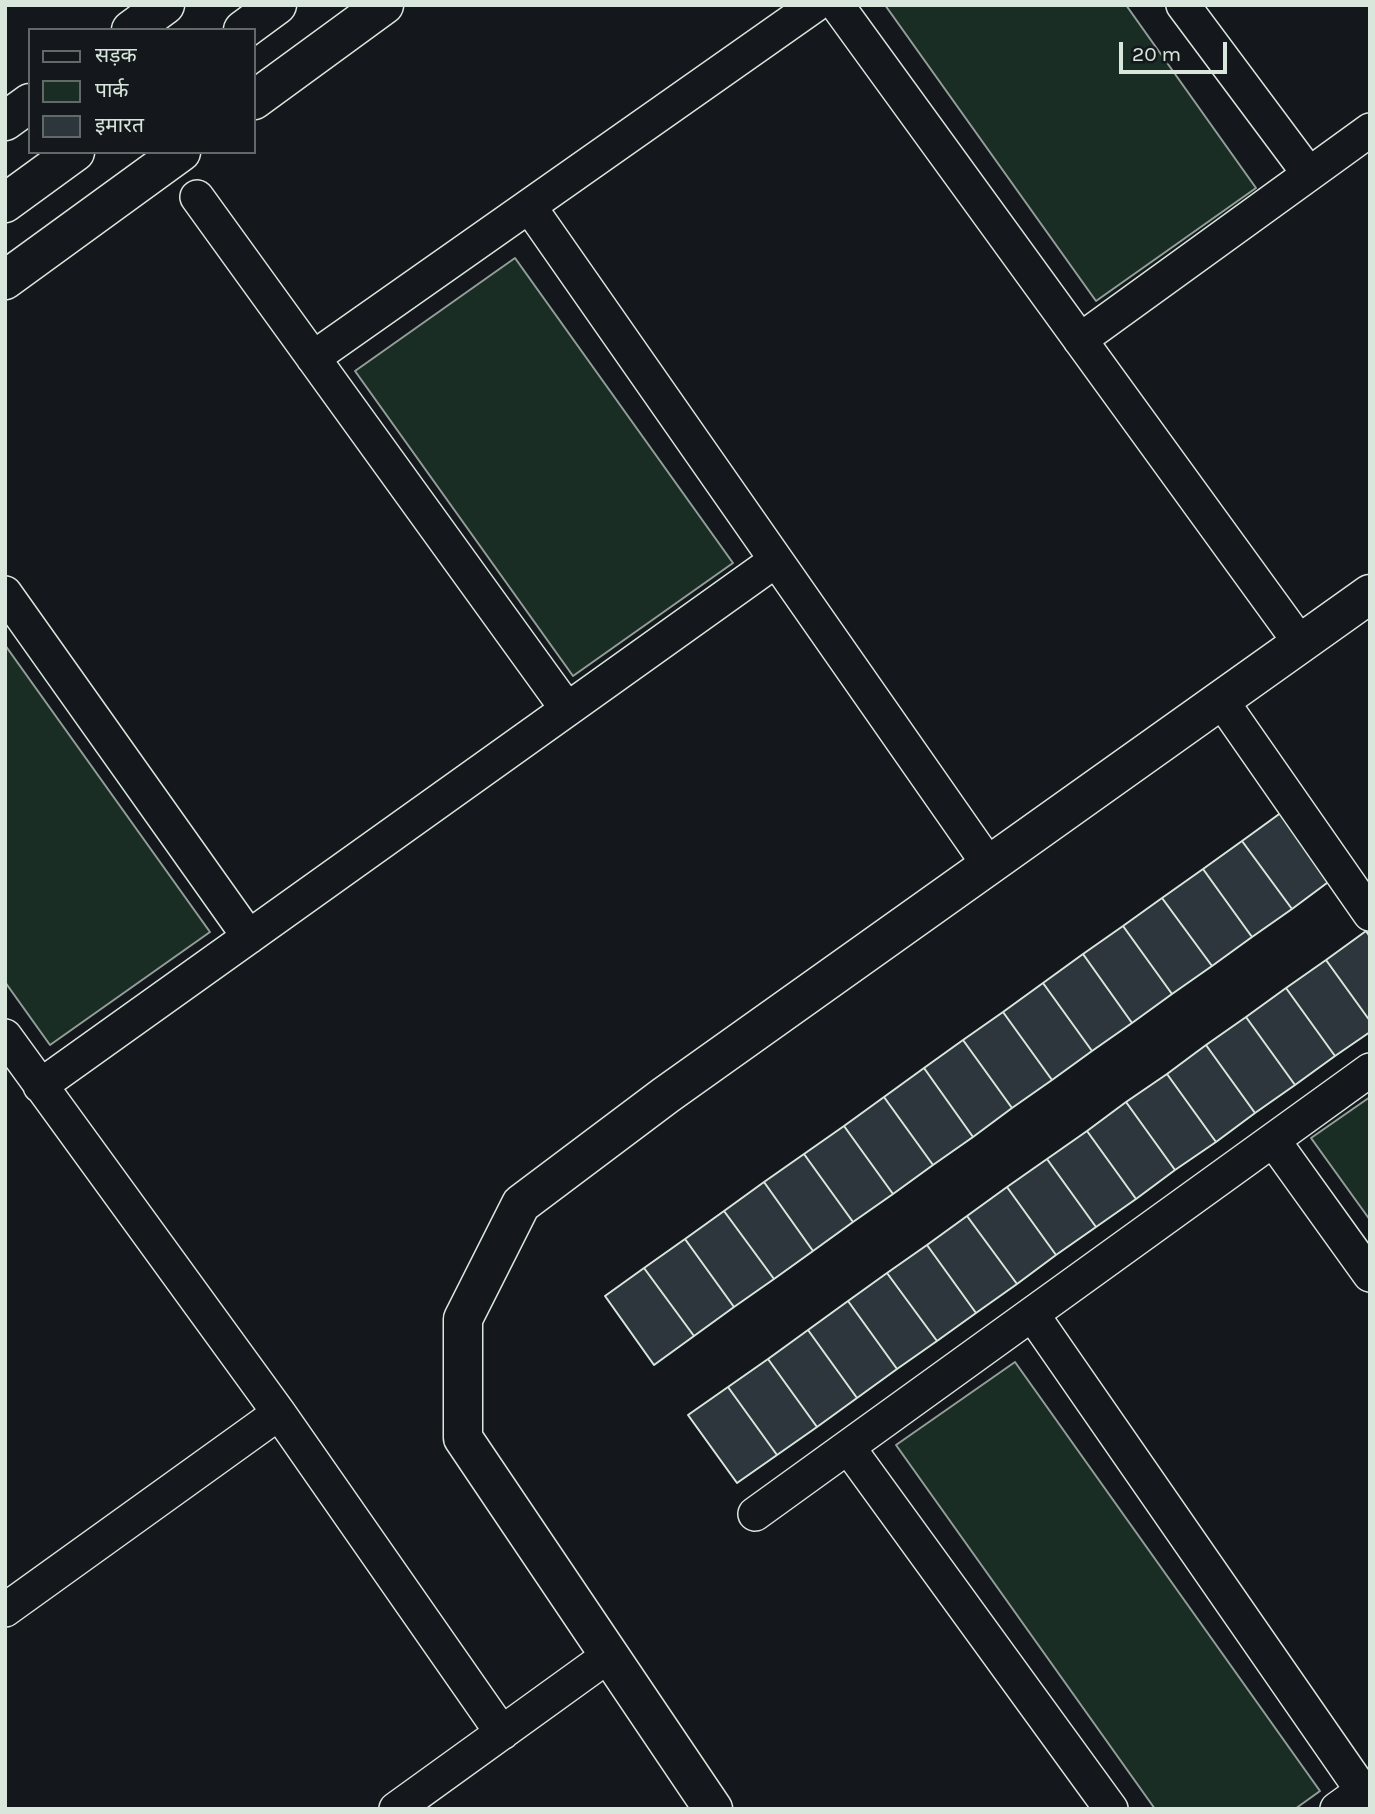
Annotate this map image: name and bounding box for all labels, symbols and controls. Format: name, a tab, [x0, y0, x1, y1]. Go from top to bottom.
legend	[28, 28, 256, 154]
scale bar	[1123, 28, 1232, 72]
text: 20 m	[1132, 42, 1181, 66]
text: सड़क	[95, 43, 137, 67]
text: पार्क	[95, 78, 129, 102]
text: इमारत	[95, 113, 144, 137]

